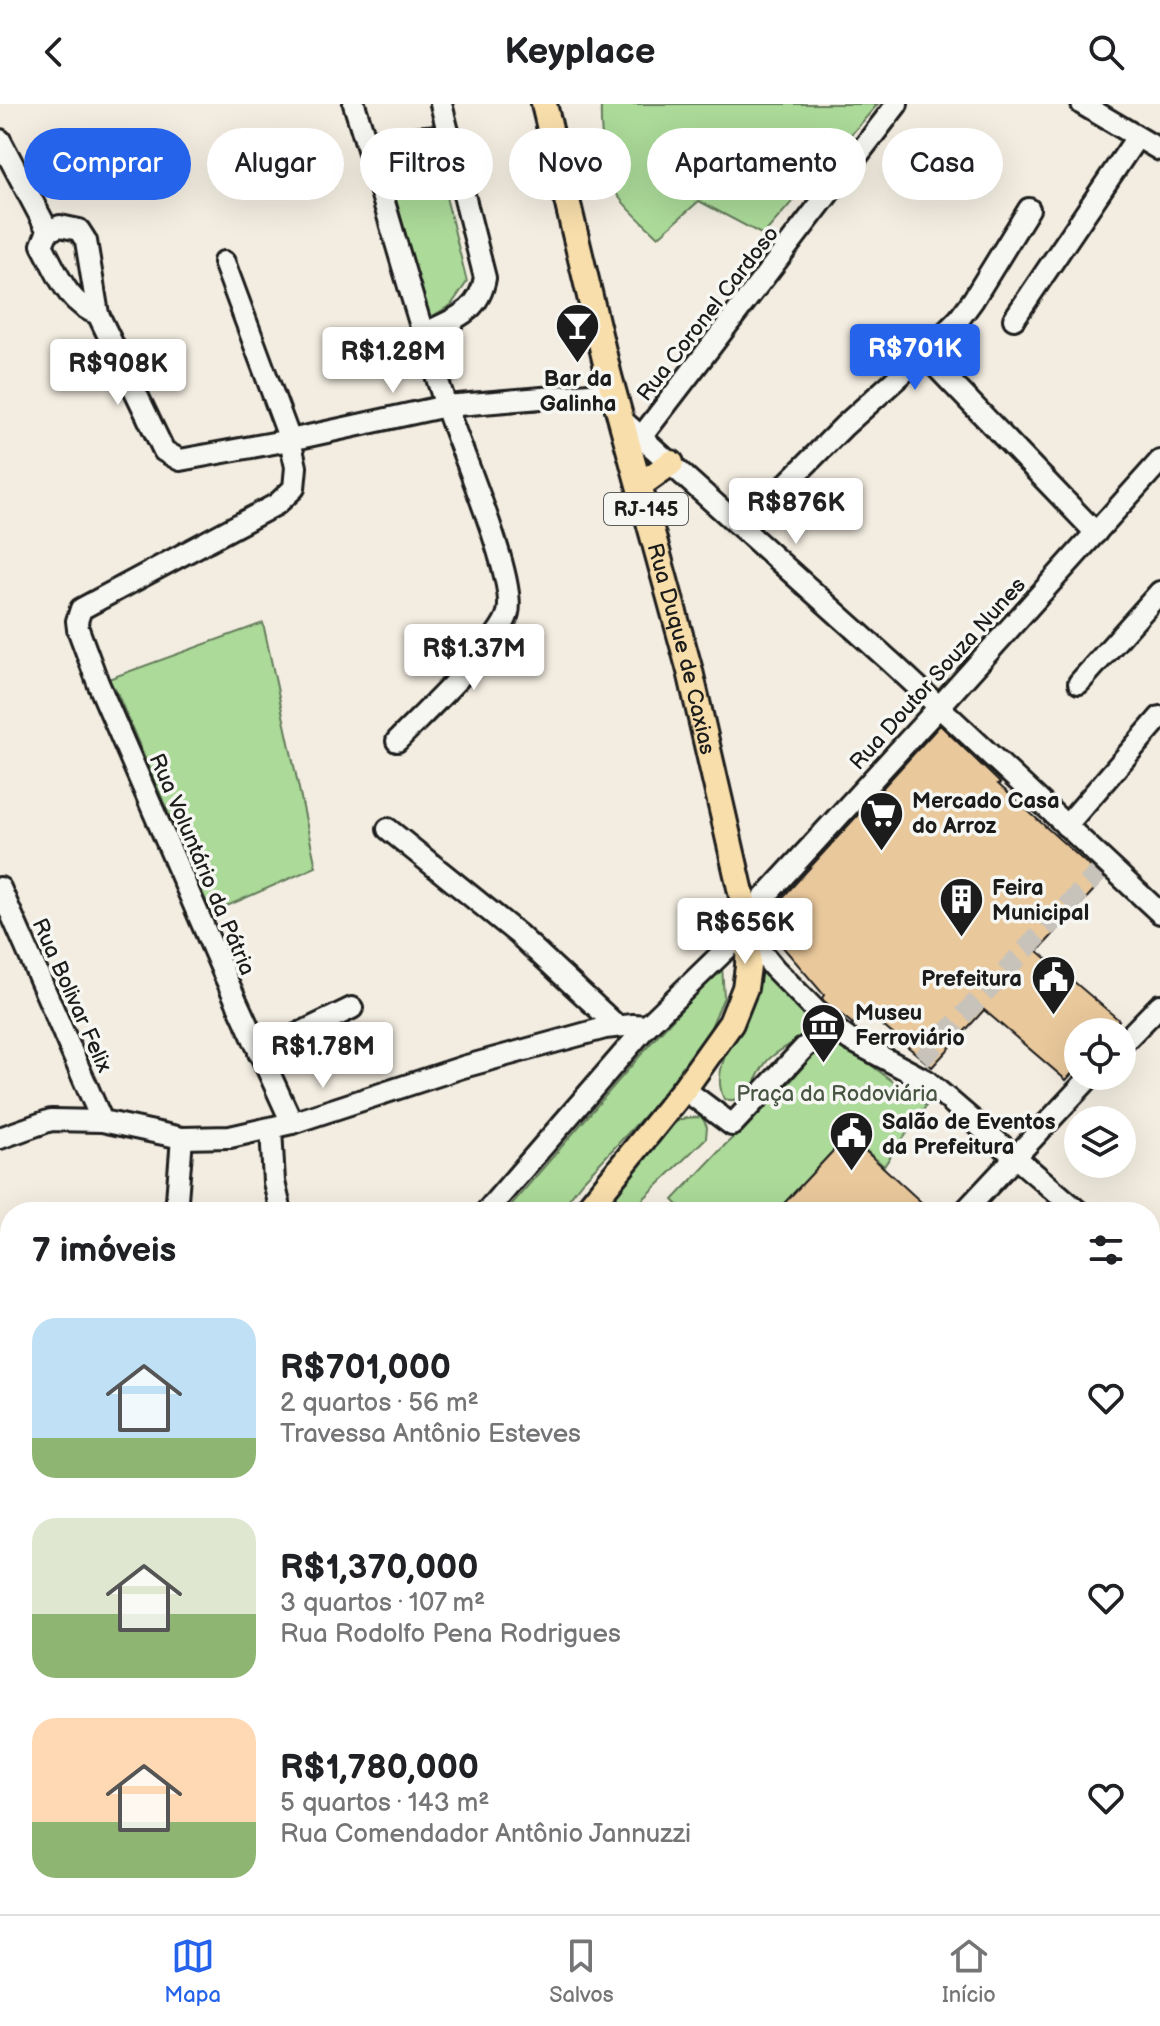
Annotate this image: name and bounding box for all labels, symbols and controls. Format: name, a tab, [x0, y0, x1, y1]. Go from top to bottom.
icon: back	[32, 30, 76, 74]
icon: search	[1084, 30, 1128, 74]
text: Keyplace	[505, 31, 655, 74]
chip: Comprar	[24, 128, 191, 200]
chip: Alugar	[207, 128, 344, 200]
chip: Filtros	[360, 128, 493, 200]
chip: Novo	[509, 128, 631, 200]
chip: Apartamento	[647, 128, 866, 200]
chip: Casa	[882, 128, 1003, 200]
street label: Rua Coronel Cardoso	[631, 221, 785, 407]
bar icon: Bar da Galinha	[554, 301, 602, 364]
pin: R$701K	[850, 324, 980, 392]
pin: R$1.28M	[319, 327, 467, 395]
text: R$701K	[868, 334, 962, 365]
text: R$1.28M	[340, 337, 446, 368]
pin: R$908K	[53, 339, 183, 407]
text: R$908K	[68, 349, 168, 380]
place label: Bar da Galinha	[540, 366, 616, 418]
pin: R$876K	[731, 478, 861, 546]
text: R$876K	[747, 488, 845, 519]
road number: RJ-145	[604, 493, 688, 525]
street label: Rua Duque de Caxias	[641, 540, 721, 757]
street label: Rua Doutor Souza Nunes	[844, 572, 1032, 776]
pin: R$1.37M	[400, 624, 548, 692]
text: R$1.37M	[422, 634, 526, 665]
street label: Rua Voluntário da Pátria	[143, 750, 261, 980]
place label: Mercado Casa do Arroz	[912, 788, 1060, 840]
supermarket icon: Mercado Casa do Arroz	[857, 789, 905, 852]
place label: Feira Municipal	[992, 875, 1089, 927]
building icon: Feira Municipal	[937, 876, 985, 939]
pin: R$656K	[680, 898, 810, 966]
text: R$656K	[695, 908, 795, 939]
street label: Rua Bolivar Felix	[26, 914, 118, 1077]
public building icon: Prefeitura	[1029, 954, 1077, 1017]
place label: Prefeitura	[921, 966, 1022, 993]
place label: Museu Ferroviário	[855, 1000, 965, 1052]
museum icon: Museu Ferroviário	[800, 1001, 848, 1064]
map controls	[1064, 1018, 1136, 1178]
button: locate	[1064, 1018, 1136, 1090]
pin: R$1.78M	[249, 1022, 397, 1090]
text: R$1.78M	[271, 1032, 375, 1063]
park label: Praça da Rodoviária	[736, 1081, 938, 1108]
button: layers	[1064, 1106, 1136, 1178]
place label: Salão de Eventos da Prefeitura	[882, 1109, 1056, 1161]
public building icon: Salão de Eventos da Prefeitura	[827, 1110, 875, 1173]
icon: filters	[1084, 1228, 1128, 1272]
text: 7 imóveis	[32, 1230, 176, 1271]
text: R$701,000	[280, 1347, 451, 1388]
icon: home	[96, 1350, 192, 1446]
icon: heart	[1084, 1376, 1128, 1420]
text: 2 quartos · 56 m²	[280, 1388, 479, 1419]
text: Travessa Antônio Esteves	[280, 1419, 581, 1450]
text: R$1,370,000	[280, 1547, 478, 1588]
icon: home	[96, 1550, 192, 1646]
icon: heart	[1084, 1576, 1128, 1620]
text: 3 quartos · 107 m²	[280, 1588, 485, 1619]
text: Rua Rodolfo Pena Rodrigues	[280, 1619, 621, 1650]
text: R$1,780,000	[280, 1747, 479, 1788]
icon: home	[96, 1750, 192, 1846]
icon: heart	[1084, 1776, 1128, 1820]
text: 5 quartos · 143 m²	[280, 1788, 489, 1819]
text: Rua Comendador Antônio Jannuzzi	[280, 1819, 691, 1850]
tab: Mapa	[164, 1934, 221, 2009]
tab: Salvos	[549, 1934, 614, 2009]
tab: Início	[942, 1934, 996, 2009]

